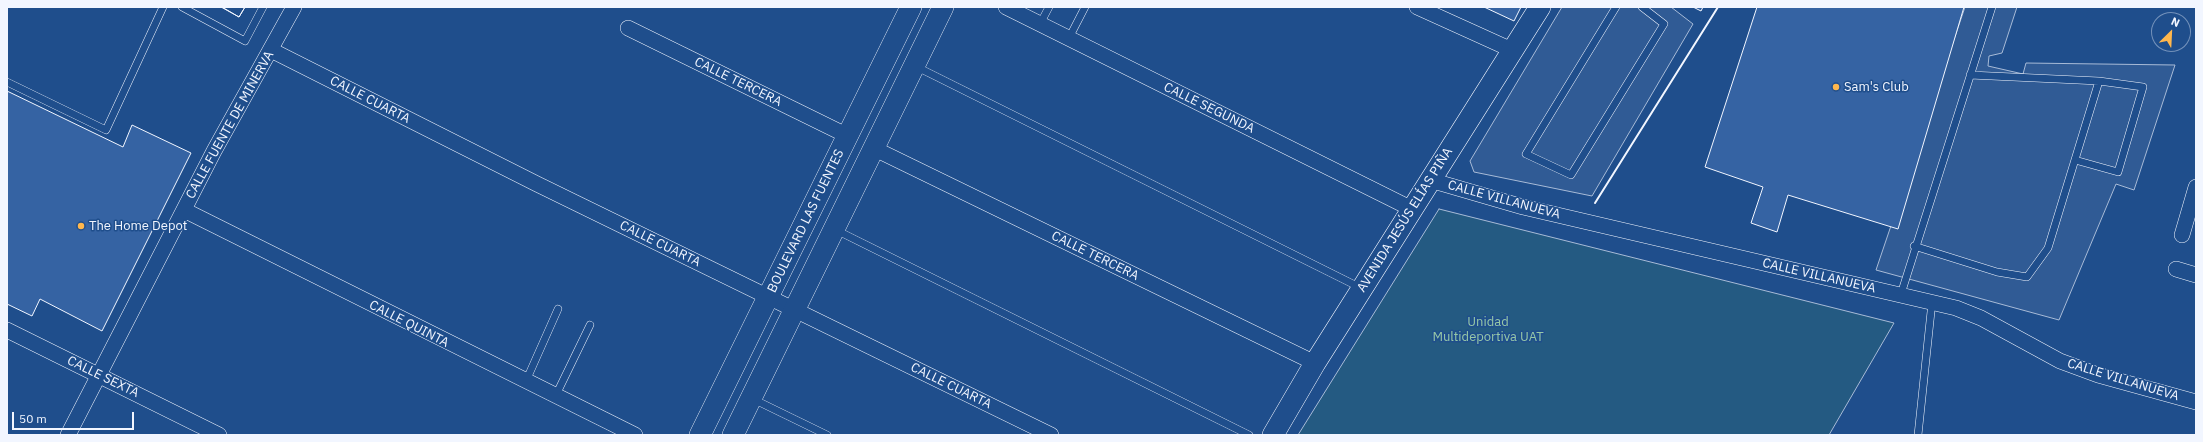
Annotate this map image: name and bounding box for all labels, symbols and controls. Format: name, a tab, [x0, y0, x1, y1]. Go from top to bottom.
north arrow	[2151, 12, 2191, 52]
text: N	[2169, 14, 2182, 30]
street label: CALLE FUENTE DE MINERVA	[183, 48, 277, 202]
street label: CALLE TERCERA	[692, 54, 784, 110]
street label: CALLE CUARTA	[327, 73, 413, 127]
street label: CALLE SEGUNDA	[1161, 79, 1257, 137]
place label: Sam's Club	[1844, 79, 1909, 95]
marker: Sam's Club	[1831, 82, 1841, 92]
street label: AVENIDA JESÚS ELÍAS PIÑA	[1354, 145, 1456, 295]
street label: BOULEVARD LAS FUENTES	[764, 147, 848, 295]
street label: CALLE VILLANUEVA	[1446, 177, 1562, 223]
place label: The Home Depot	[89, 218, 187, 234]
street label: CALLE CUARTA	[617, 218, 703, 270]
marker: The Home Depot	[76, 221, 86, 231]
street label: CALLE TERCERA	[1049, 228, 1141, 284]
street label: CALLE VILLANUEVA	[1761, 255, 1877, 297]
street label: CALLE QUINTA	[367, 297, 451, 351]
park label: Unidad Multideportiva UAT	[1432, 314, 1544, 345]
street label: CALLE SEXTA	[64, 353, 142, 401]
street label: CALLE VILLANUEVA	[2065, 356, 2181, 404]
street label: CALLE CUARTA	[908, 360, 994, 412]
scale bar	[14, 404, 136, 430]
text: 50 m	[19, 411, 47, 426]

